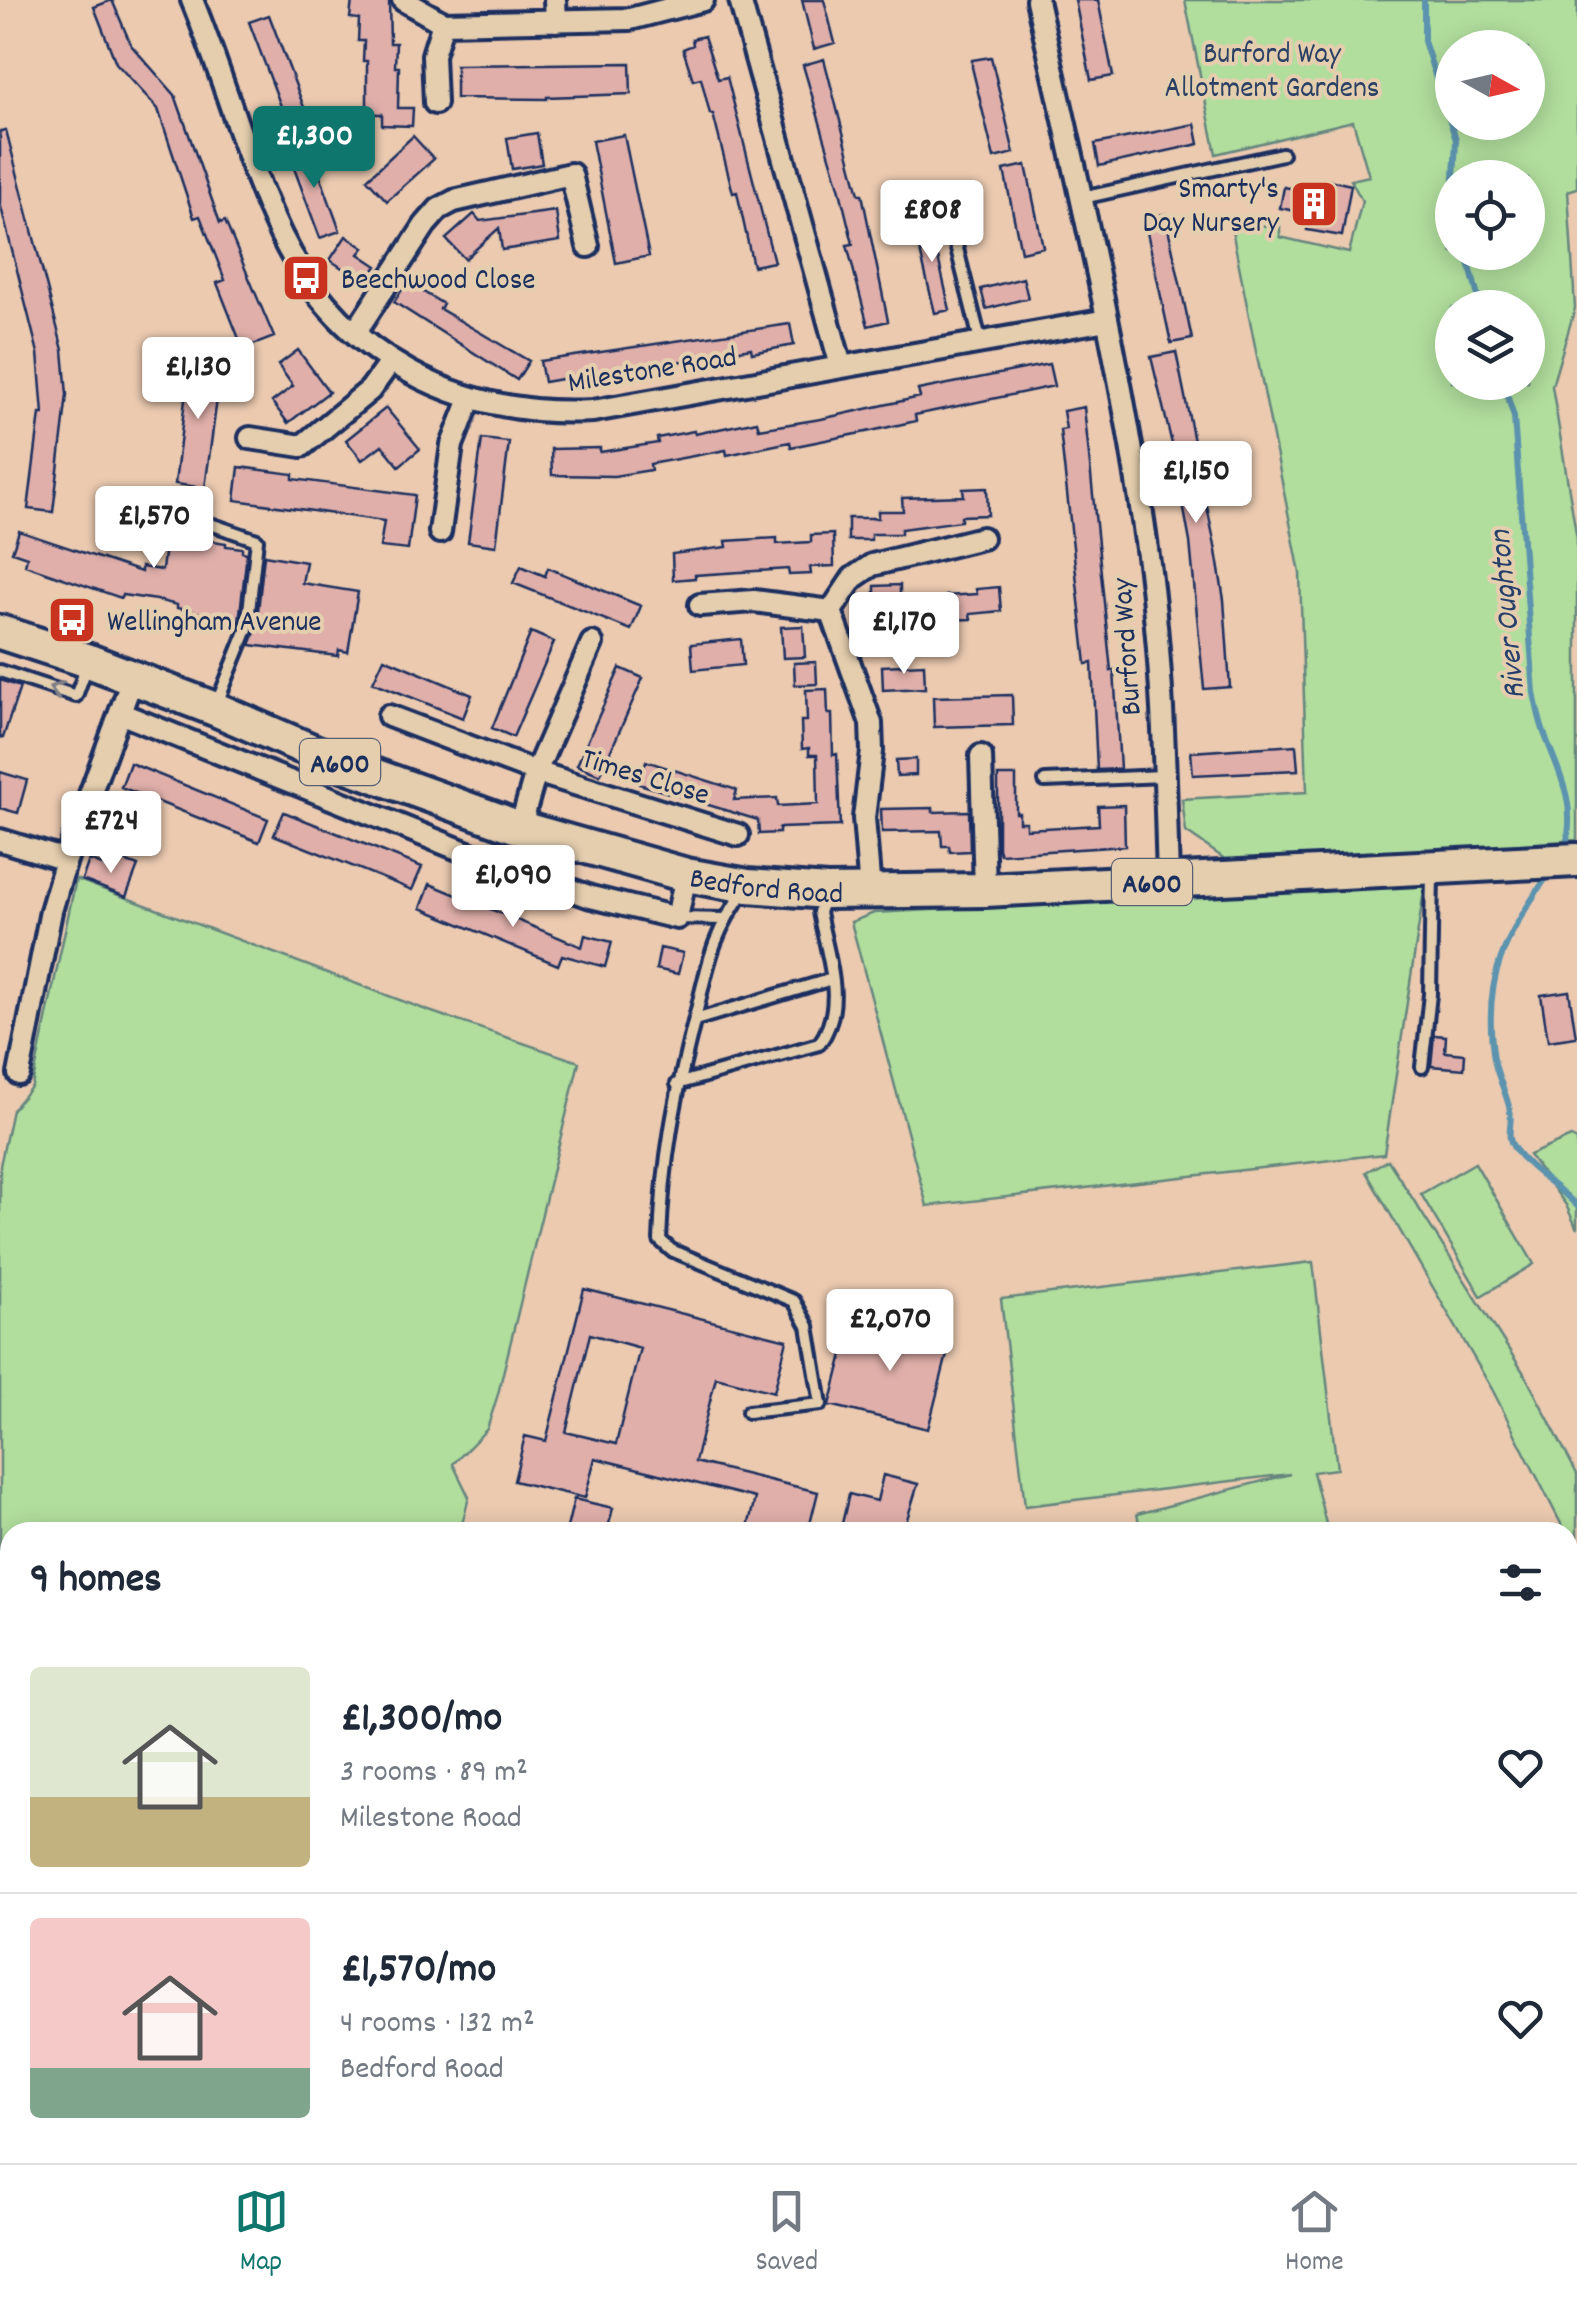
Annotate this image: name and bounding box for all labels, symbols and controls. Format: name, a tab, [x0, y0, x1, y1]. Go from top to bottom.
north arrow	[1435, 30, 1545, 140]
map controls	[1435, 30, 1545, 400]
park label: Burford Way Allotment Gardens	[1165, 35, 1379, 112]
pin: £1,300	[233, 106, 395, 191]
text: £1,300	[275, 115, 353, 161]
button: locate	[1435, 160, 1545, 270]
place label: Smarty's Day Nursery	[1142, 170, 1280, 247]
building icon: Smarty's Day Nursery	[1288, 178, 1340, 230]
pin: £808	[873, 180, 991, 265]
text: £808	[902, 189, 962, 235]
bus stop icon: Beechwood Close	[280, 252, 332, 304]
place label: Beechwood Close	[341, 261, 536, 304]
button: layers	[1435, 290, 1545, 400]
pin: £1,130	[117, 337, 279, 422]
street label: Milestone Road	[565, 338, 740, 407]
text: £1,130	[164, 346, 232, 392]
pin: £1,150	[1115, 441, 1277, 526]
text: £1,150	[1162, 450, 1230, 496]
pin: £1,570	[73, 486, 235, 571]
text: £1,570	[117, 495, 191, 541]
water label: River Oughton	[1480, 527, 1540, 701]
street label: Burford Way	[1103, 576, 1156, 717]
pin: £1,170	[823, 592, 985, 677]
bus stop icon: Wellingham Avenue	[46, 594, 98, 646]
text: £1,170	[871, 601, 937, 647]
place label: Wellingham Avenue	[107, 603, 322, 646]
one-way arrow	[48, 681, 65, 701]
road number: A600	[300, 739, 380, 785]
street label: Times Close	[575, 739, 714, 819]
pin: £724	[52, 791, 170, 876]
text: £724	[83, 800, 139, 846]
pin: £1,090	[432, 845, 594, 930]
text: £1,090	[474, 854, 552, 900]
street label: Bedford Road	[686, 859, 843, 918]
road number: A600	[1112, 859, 1192, 905]
pin: £2,070	[809, 1289, 971, 1374]
text: £2,070	[848, 1298, 932, 1344]
text: 9 homes	[30, 1552, 162, 1612]
icon: filters	[1493, 1555, 1548, 1610]
text: £1,300/mo	[340, 1691, 502, 1751]
icon: home	[110, 1707, 230, 1827]
icon: heart	[1493, 1740, 1548, 1795]
text: 3 rooms · 89 m²	[340, 1751, 528, 1797]
text: Milestone Road	[340, 1797, 522, 1843]
text: £1,570/mo	[340, 1942, 496, 2002]
icon: home	[110, 1958, 230, 2078]
icon: heart	[1493, 1991, 1548, 2046]
text: 4 rooms · 132 m²	[340, 2002, 535, 2048]
text: Bedford Road	[340, 2048, 504, 2094]
tab: Map	[234, 2184, 289, 2284]
tab: Saved	[756, 2184, 818, 2284]
tab: Home	[1285, 2184, 1343, 2284]

